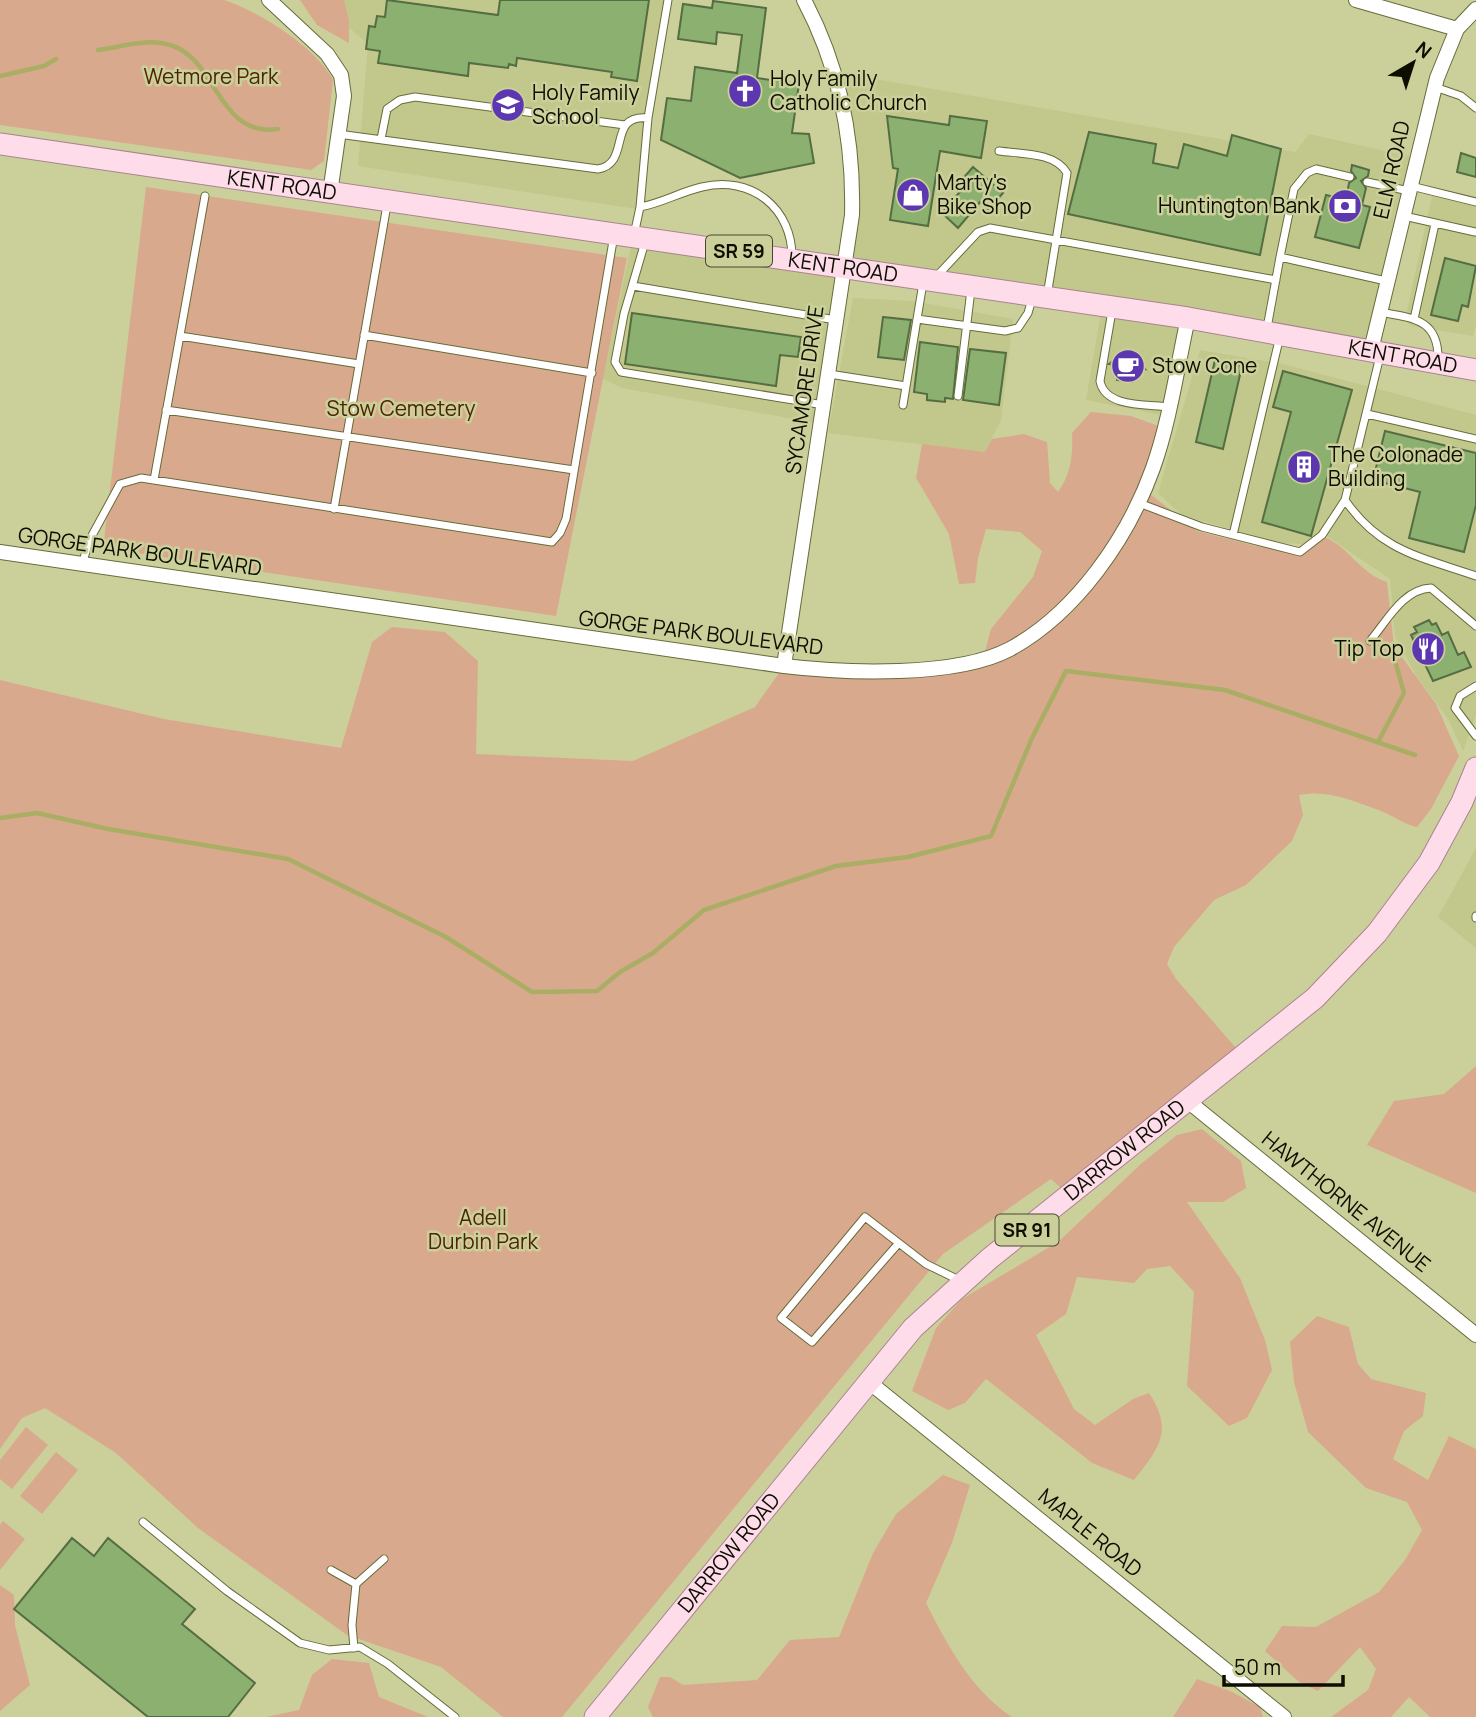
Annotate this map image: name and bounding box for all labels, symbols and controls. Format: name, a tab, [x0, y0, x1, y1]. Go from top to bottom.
north arrow	[1378, 28, 1448, 98]
text: N	[1410, 35, 1437, 64]
park label: Wetmore Park	[144, 62, 279, 90]
place label: Holy Family Catholic Church	[770, 64, 927, 116]
church icon: Holy Family Catholic Church	[726, 72, 764, 110]
place label: Holy Family School	[532, 78, 640, 130]
school or university icon: Holy Family School	[489, 86, 527, 124]
street label: ELM ROAD	[1366, 118, 1416, 222]
street label: KENT ROAD	[225, 162, 339, 206]
place label: Marty's Bike Shop	[937, 168, 1032, 220]
shop icon: Marty's Bike Shop	[894, 176, 932, 214]
bank icon: Huntington Bank	[1326, 187, 1364, 225]
place label: Huntington Bank	[1158, 191, 1321, 219]
road number: SR 59	[706, 235, 772, 266]
street label: KENT ROAD	[787, 245, 900, 288]
street label: SYCAMORE DRIVE	[778, 304, 830, 476]
street label: KENT ROAD	[1346, 332, 1460, 379]
cafe icon: Stow Cone	[1109, 347, 1147, 385]
place label: Stow Cone	[1152, 351, 1257, 379]
park label: Stow Cemetery	[326, 394, 476, 422]
place label: The Colonade Building	[1328, 440, 1463, 492]
building icon: The Colonade Building	[1285, 448, 1323, 486]
street label: GORGE PARK BOULEVARD	[16, 520, 264, 582]
street label: GORGE PARK BOULEVARD	[577, 603, 825, 661]
restaurant icon: Tip Top	[1409, 630, 1447, 668]
place label: Tip Top	[1334, 634, 1404, 662]
street label: DARROW ROAD	[1058, 1093, 1190, 1207]
street label: HAWTHORNE AVENUE	[1256, 1124, 1437, 1278]
park label: Adell Durbin Park	[428, 1203, 539, 1255]
road number: SR 91	[996, 1214, 1058, 1246]
street label: MAPLE ROAD	[1033, 1482, 1148, 1583]
street label: DARROW ROAD	[671, 1486, 786, 1618]
scale bar	[1224, 1644, 1343, 1688]
text: 50 m	[1234, 1653, 1281, 1681]

